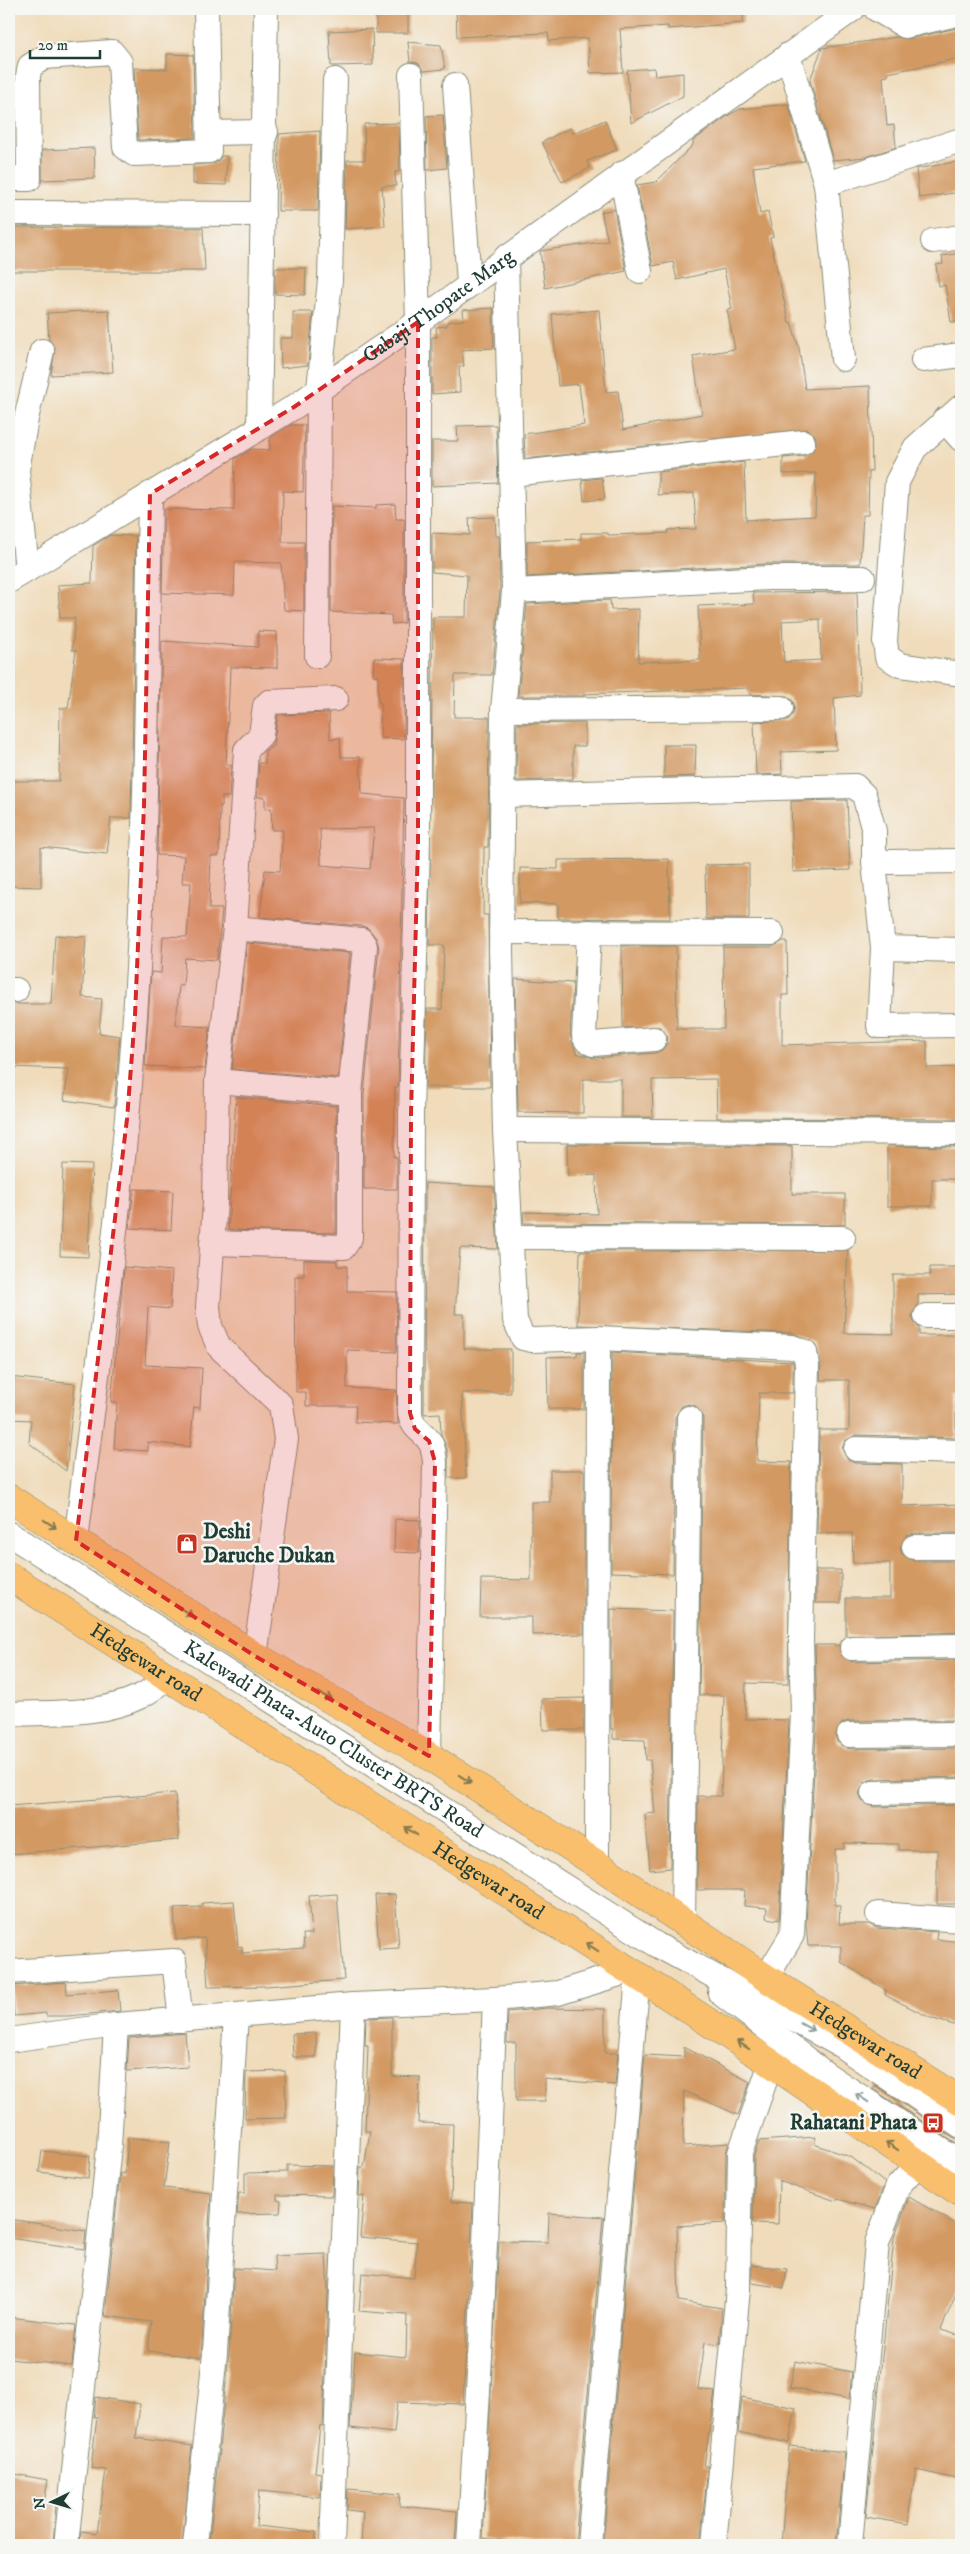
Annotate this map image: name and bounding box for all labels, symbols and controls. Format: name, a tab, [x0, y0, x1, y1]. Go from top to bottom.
scale bar	[30, 28, 100, 60]
text: 20 m	[38, 36, 68, 55]
street label: Gabaji Thopate Marg	[358, 243, 520, 369]
one-way arrow	[42, 1519, 56, 1529]
place label: Deshi Daruche Dukan	[203, 1519, 336, 1569]
shop icon: Deshi Daruche Dukan	[175, 1532, 199, 1556]
one-way arrow	[179, 1607, 193, 1617]
street label: Hedgewar road	[85, 1618, 207, 1708]
street label: Kalewadi Phata-Auto Cluster BRTS Road	[179, 1635, 488, 1845]
one-way arrow	[318, 1692, 332, 1702]
one-way arrow	[458, 1774, 472, 1784]
one-way arrow	[404, 1826, 418, 1836]
street label: Hedgewar road	[427, 1836, 550, 1926]
one-way arrow	[585, 1942, 599, 1952]
street label: Hedgewar road	[804, 1996, 927, 2086]
one-way arrow	[799, 2023, 814, 2033]
one-way arrow	[737, 2040, 751, 2050]
one-way arrow	[855, 2093, 869, 2103]
place label: Rahatani Phata	[790, 2110, 918, 2136]
bus stop icon: Rahatani Phata	[921, 2111, 945, 2135]
one-way arrow	[885, 2141, 899, 2151]
north arrow	[28, 2476, 78, 2526]
text: N	[31, 2496, 50, 2510]

